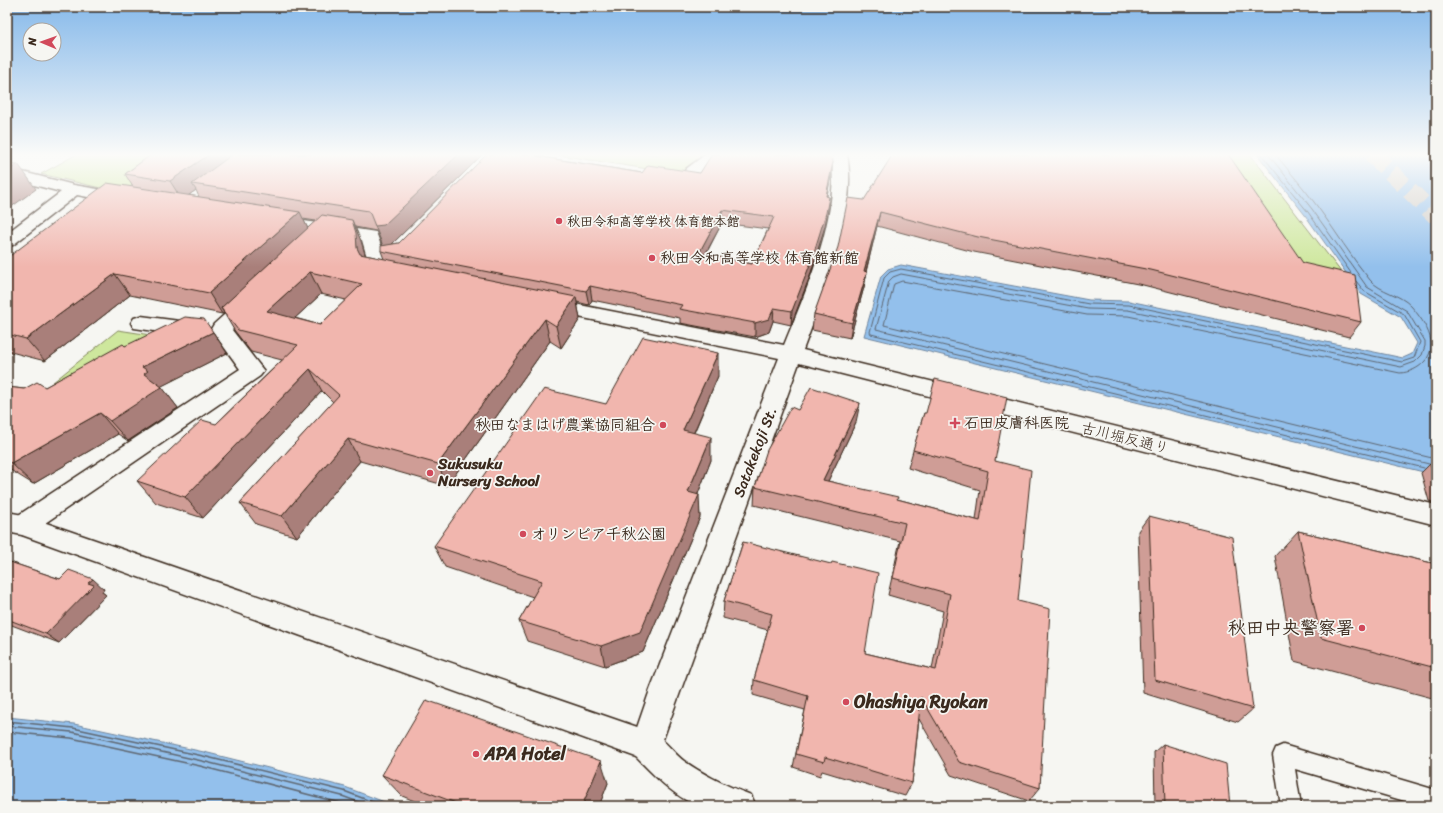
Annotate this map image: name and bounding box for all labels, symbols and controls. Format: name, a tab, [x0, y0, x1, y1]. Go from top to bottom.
north arrow	[22, 22, 62, 62]
text: N	[23, 37, 42, 47]
place label: 秋田令和高等学校 体育館本館	[567, 210, 739, 233]
marker: 秋田令和高等学校 体育館本館	[554, 216, 564, 226]
place label: 秋田令和高等学校 体育館新館	[660, 245, 859, 271]
marker: 秋田令和高等学校 体育館新館	[647, 253, 657, 263]
street label: Satakekoji St.	[726, 403, 784, 501]
place label: 石田皮膚科医院	[964, 410, 1069, 436]
place label: 秋田なまはげ農業協同組合	[475, 412, 655, 438]
street label: 古川堀反通り	[1078, 414, 1172, 462]
marker: 石田皮膚科医院	[949, 417, 961, 429]
marker: 秋田なまはげ農業協同組合	[658, 420, 668, 430]
place label: Sukusuku Nursery School	[437, 451, 540, 494]
marker: Sukusuku Nursery School	[425, 468, 435, 478]
place label: オリンピア千秋公園	[531, 521, 666, 547]
marker: オリンピア千秋公園	[518, 529, 528, 539]
place label: 秋田中央警察署	[1228, 612, 1354, 644]
marker: 秋田中央警察署	[1357, 623, 1367, 633]
place label: Ohashiya Ryokan	[854, 686, 988, 718]
marker: Ohashiya Ryokan	[841, 697, 851, 707]
place label: APA Hotel	[483, 738, 566, 770]
marker: APA Hotel	[471, 749, 481, 759]

